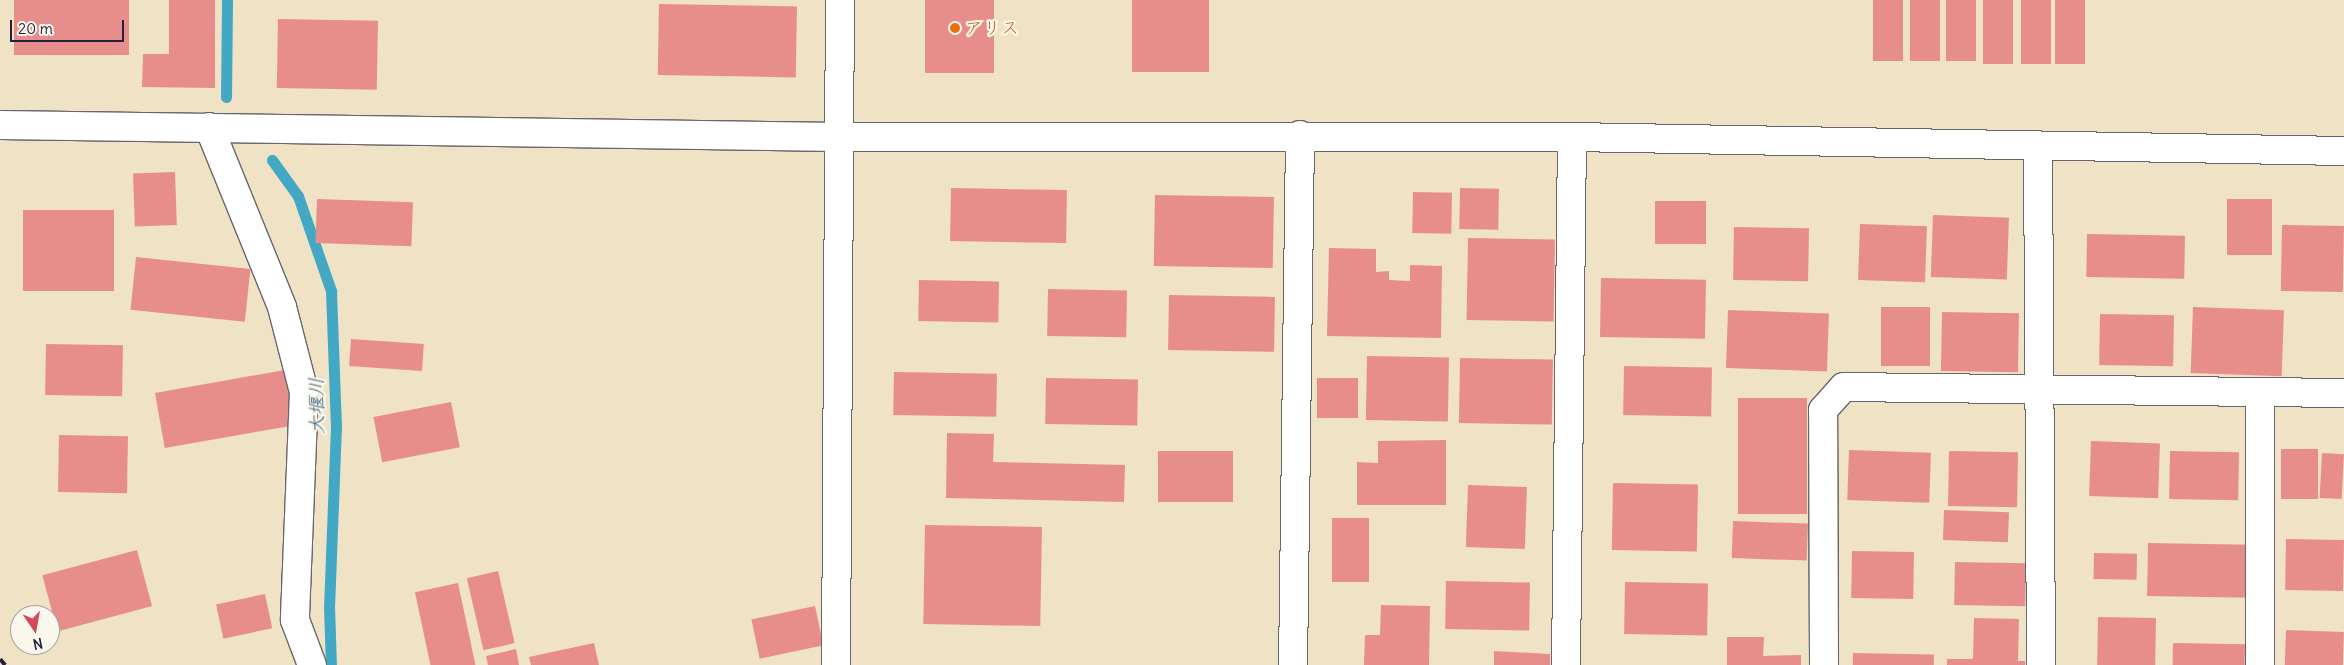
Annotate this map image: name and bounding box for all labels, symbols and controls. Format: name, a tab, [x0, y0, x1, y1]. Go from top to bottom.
scale bar	[12, 10, 126, 42]
place label: アリス	[965, 17, 1019, 39]
text: 20 m	[18, 19, 53, 38]
marker: アリス	[949, 22, 961, 34]
water label: 大堰川	[305, 377, 329, 435]
north arrow	[10, 605, 60, 655]
text: N	[31, 634, 45, 654]

